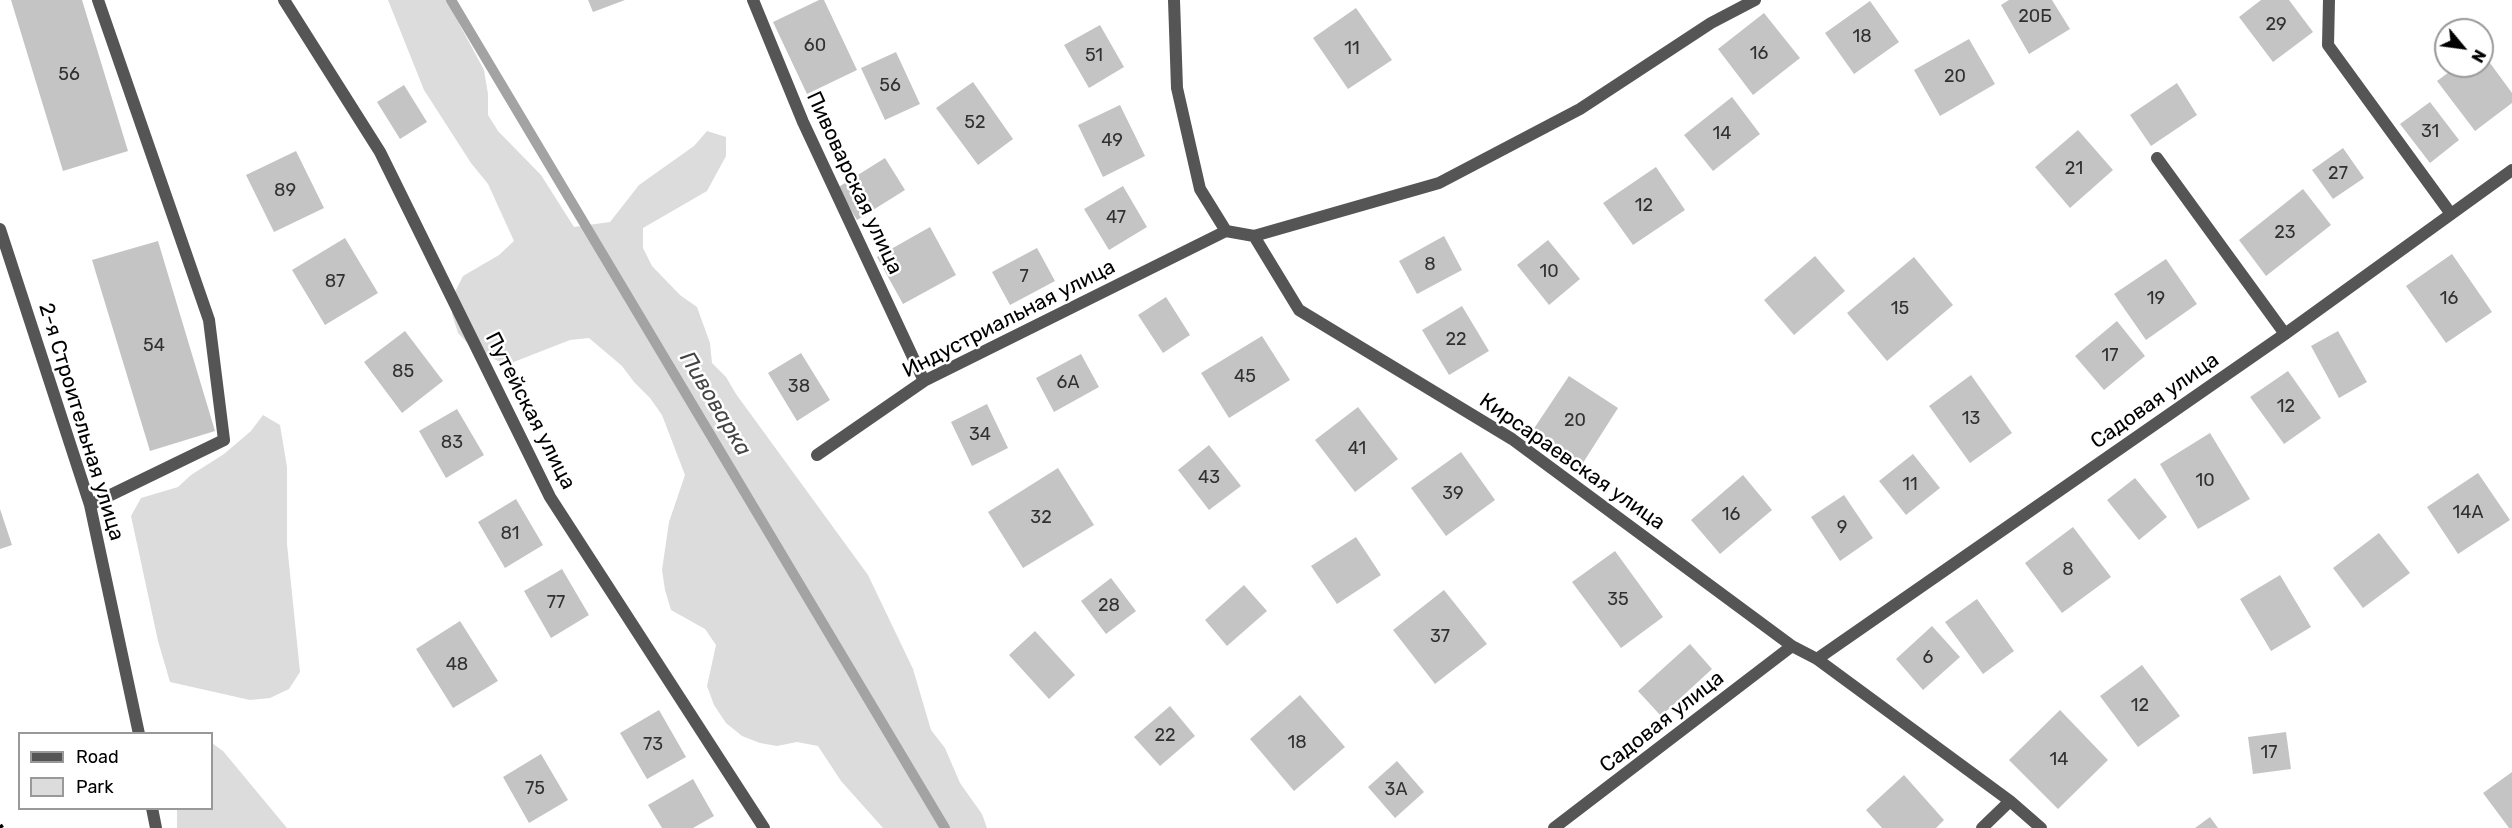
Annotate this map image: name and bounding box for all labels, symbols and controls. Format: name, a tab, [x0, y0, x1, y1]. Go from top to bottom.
house number: 20Б	[2018, 6, 2052, 28]
house number: 29	[2265, 14, 2287, 36]
north arrow	[2434, 18, 2494, 78]
house number: 18	[1852, 26, 1872, 48]
house number: 60	[804, 35, 826, 57]
house number: 11	[1344, 38, 1360, 60]
house number: 16	[1750, 43, 1768, 65]
house number: 51	[1085, 45, 1103, 67]
text: N	[2467, 46, 2490, 66]
house number: 56	[58, 64, 80, 86]
house number: 20	[1944, 66, 1966, 88]
house number: 56	[879, 75, 901, 97]
street label: Пивоварская улица	[801, 88, 907, 278]
house number: 52	[964, 112, 986, 134]
house number: 31	[2421, 121, 2439, 143]
house number: 14	[1713, 123, 1731, 145]
house number: 49	[1101, 130, 1123, 152]
house number: 21	[2065, 158, 2083, 180]
house number: 27	[2328, 163, 2348, 185]
house number: 89	[274, 180, 296, 202]
house number: 12	[1635, 195, 1653, 217]
house number: 47	[1106, 207, 1126, 229]
house number: 23	[2274, 222, 2296, 244]
street label: Индустриальная улица	[898, 254, 1120, 384]
house number: 8	[1424, 254, 1436, 276]
house number: 10	[1539, 261, 1559, 283]
house number: 7	[1019, 266, 1029, 288]
house number: 87	[325, 271, 345, 293]
house number: 19	[2147, 288, 2165, 310]
house number: 16	[2440, 288, 2458, 310]
house number: 15	[1891, 298, 1909, 320]
street label: 2-я Строительная улица	[33, 300, 129, 544]
street label: Путейская улица	[479, 328, 581, 494]
house number: 22	[1445, 329, 1467, 351]
house number: 54	[143, 335, 165, 357]
house number: 17	[2102, 345, 2118, 367]
water label: Пивоварка	[674, 347, 756, 461]
street label: Садовая улица	[2086, 347, 2224, 455]
house number: 85	[392, 361, 414, 383]
house number: 45	[1234, 366, 1256, 388]
house number: 6А	[1057, 372, 1079, 394]
house number: 38	[788, 376, 810, 398]
street label: Кирсараевская улица	[1474, 388, 1670, 536]
house number: 12	[2277, 396, 2295, 418]
house number: 13	[1962, 408, 1980, 430]
house number: 20	[1564, 410, 1586, 432]
house number: 34	[969, 424, 991, 446]
house number: 83	[441, 432, 463, 454]
house number: 41	[1348, 438, 1366, 460]
house number: 43	[1198, 467, 1220, 489]
house number: 10	[2195, 470, 2215, 492]
house number: 11	[1902, 474, 1918, 496]
house number: 39	[1442, 483, 1464, 505]
house number: 14А	[2453, 502, 2483, 524]
house number: 16	[1722, 504, 1740, 526]
house number: 32	[1030, 507, 1052, 529]
house number: 9	[1837, 517, 1847, 539]
house number: 81	[500, 523, 520, 545]
house number: 8	[2062, 559, 2074, 581]
house number: 35	[1607, 589, 1629, 611]
house number: 77	[547, 592, 565, 614]
house number: 28	[1098, 595, 1120, 617]
house number: 37	[1430, 626, 1450, 648]
house number: 6	[1923, 647, 1933, 669]
house number: 48	[446, 654, 468, 676]
street label: Садовая улица	[1595, 666, 1729, 778]
house number: 12	[2131, 695, 2149, 717]
house number: 22	[1154, 725, 1176, 747]
legend	[18, 732, 213, 810]
house number: 18	[1287, 732, 1307, 754]
house number: 73	[643, 734, 663, 756]
house number: 17	[2261, 742, 2277, 764]
text: Road	[76, 746, 119, 768]
house number: 14	[2050, 749, 2068, 771]
text: Park	[76, 776, 113, 798]
house number: 75	[525, 778, 545, 800]
house number: 3А	[1385, 779, 1407, 801]

